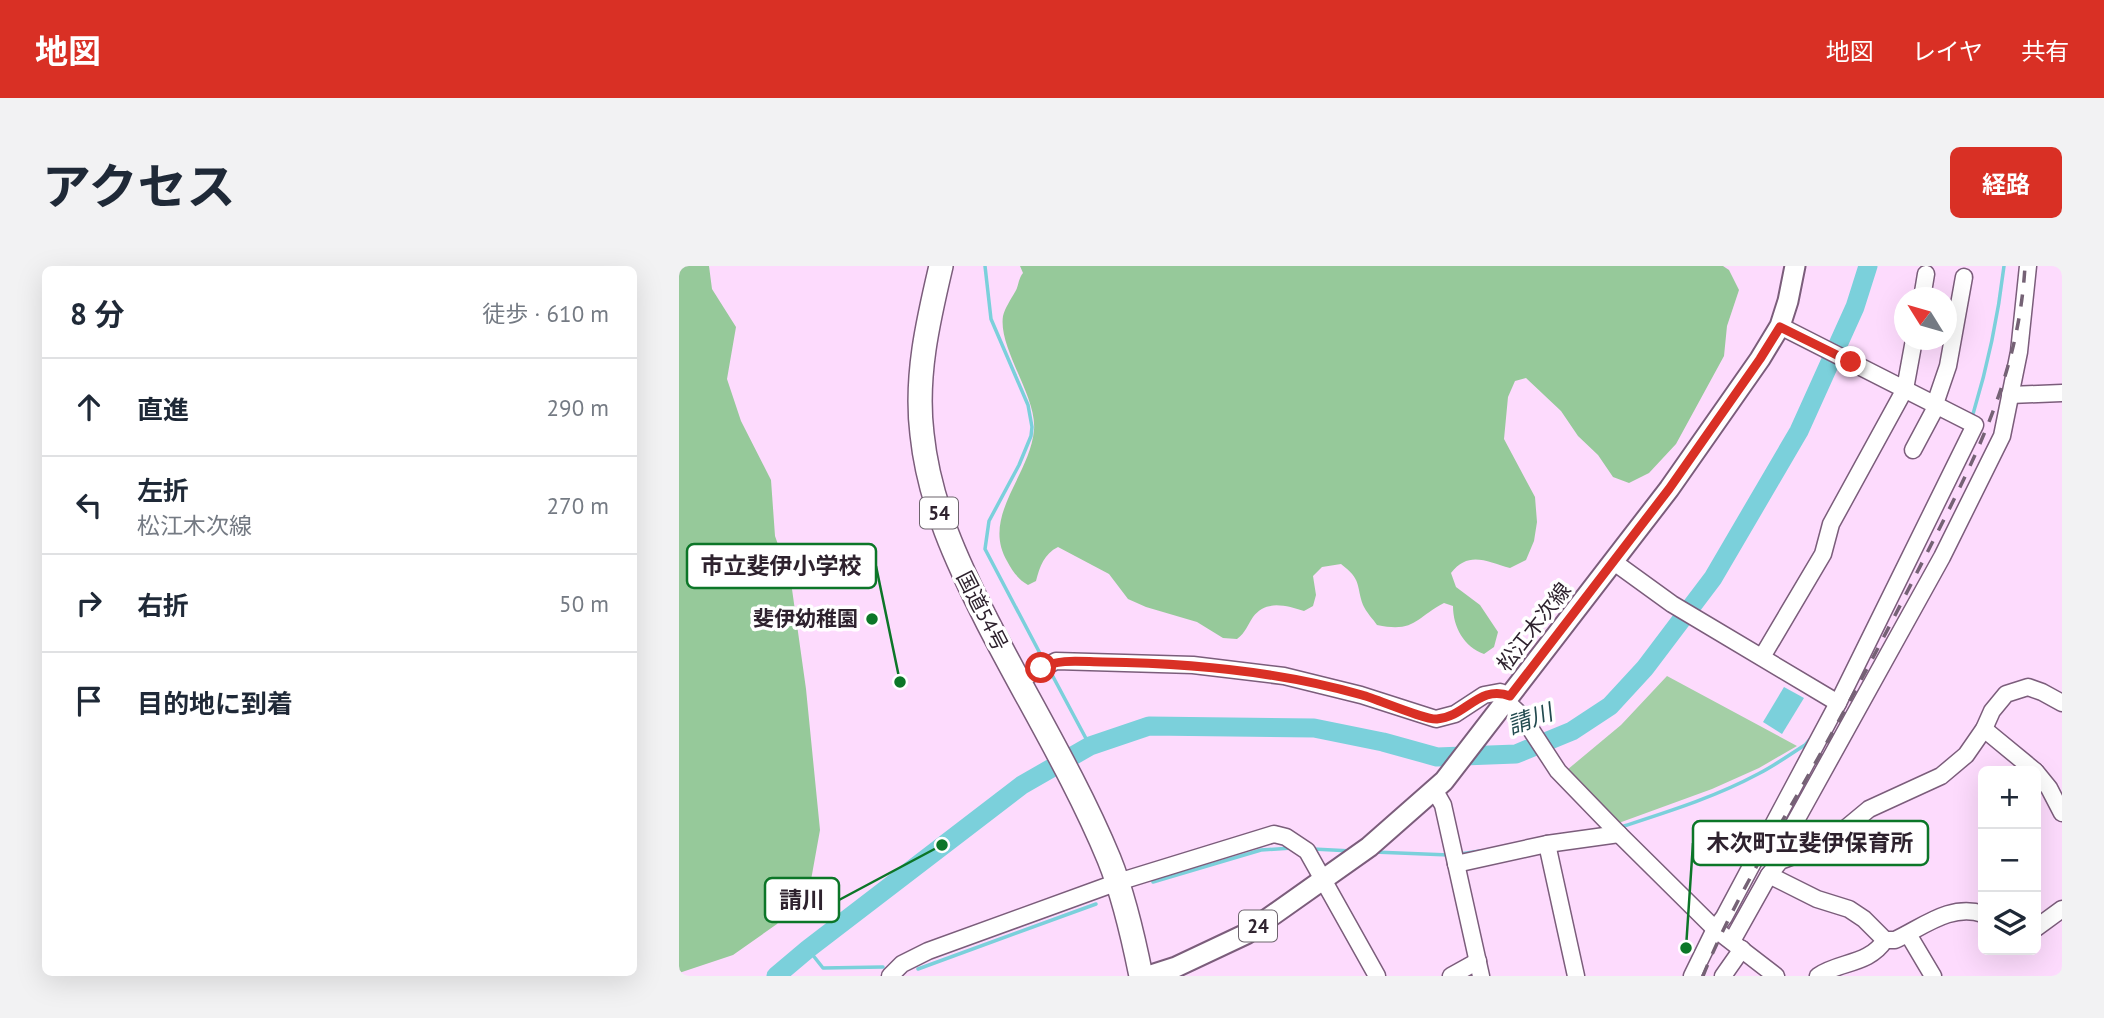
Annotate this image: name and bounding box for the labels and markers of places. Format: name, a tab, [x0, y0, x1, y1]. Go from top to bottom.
callout: 市立斐伊小学校	[687, 544, 876, 588]
place label: 斐伊幼稚園	[753, 605, 858, 632]
marker: 斐伊幼稚園	[864, 611, 880, 627]
callout: 木次町立斐伊保育所	[1693, 821, 1928, 865]
callout: 請川	[765, 878, 839, 922]

